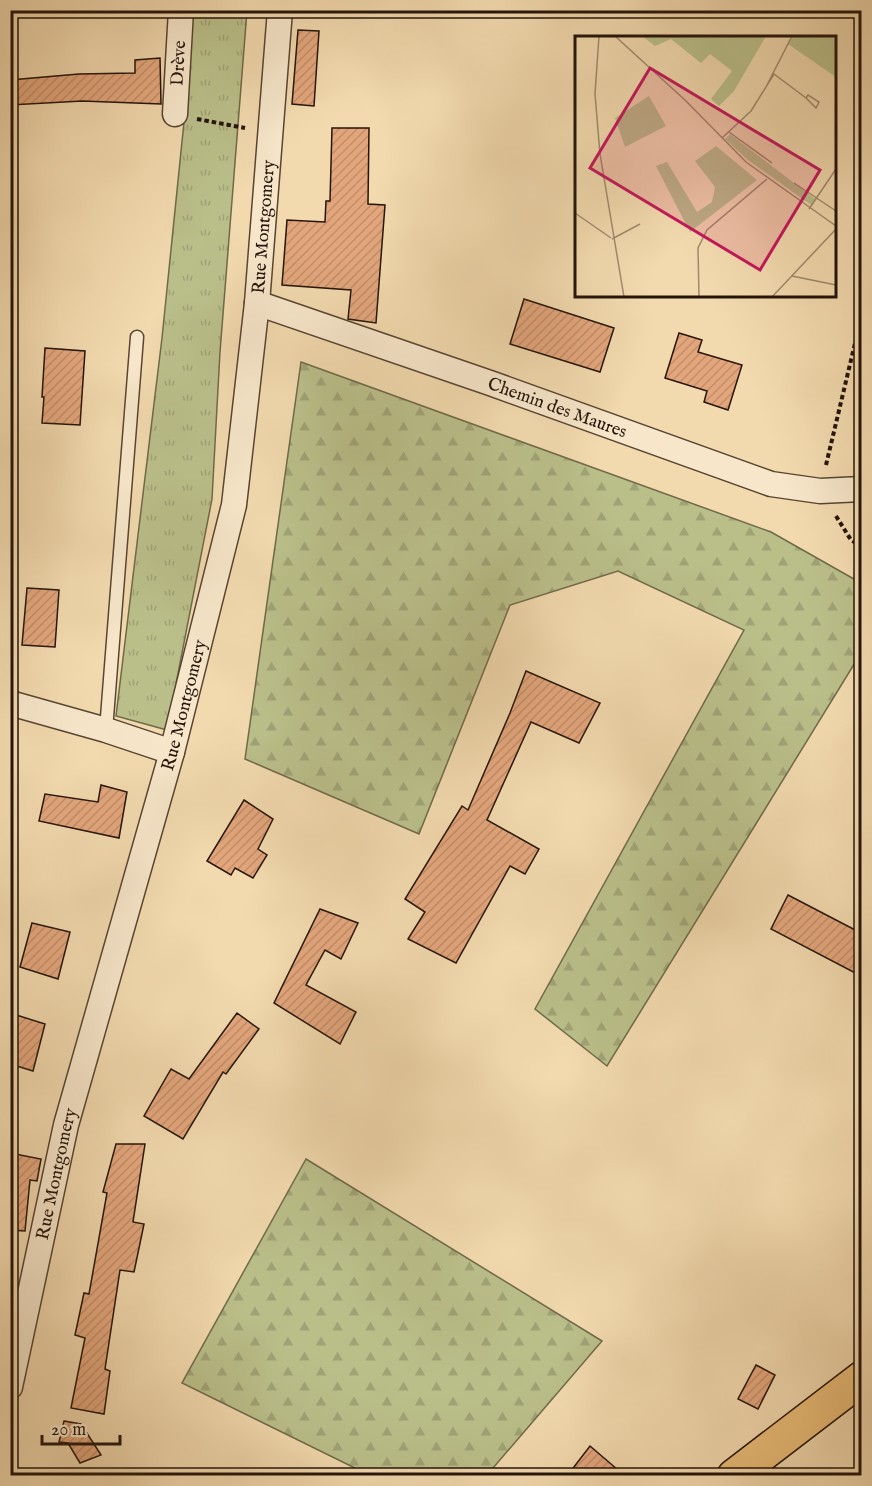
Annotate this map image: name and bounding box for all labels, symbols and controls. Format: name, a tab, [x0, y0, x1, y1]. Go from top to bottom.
inset map	[575, 36, 836, 297]
street label: Drève	[167, 40, 192, 87]
street label: Rue Montgomery	[248, 159, 281, 295]
street label: Chemin des Maures	[484, 373, 630, 444]
street label: Rue Montgomery	[157, 637, 213, 774]
street label: Rue Montgomery	[32, 1106, 83, 1242]
scale bar	[42, 1408, 120, 1446]
text: 20 m	[51, 1419, 86, 1442]

